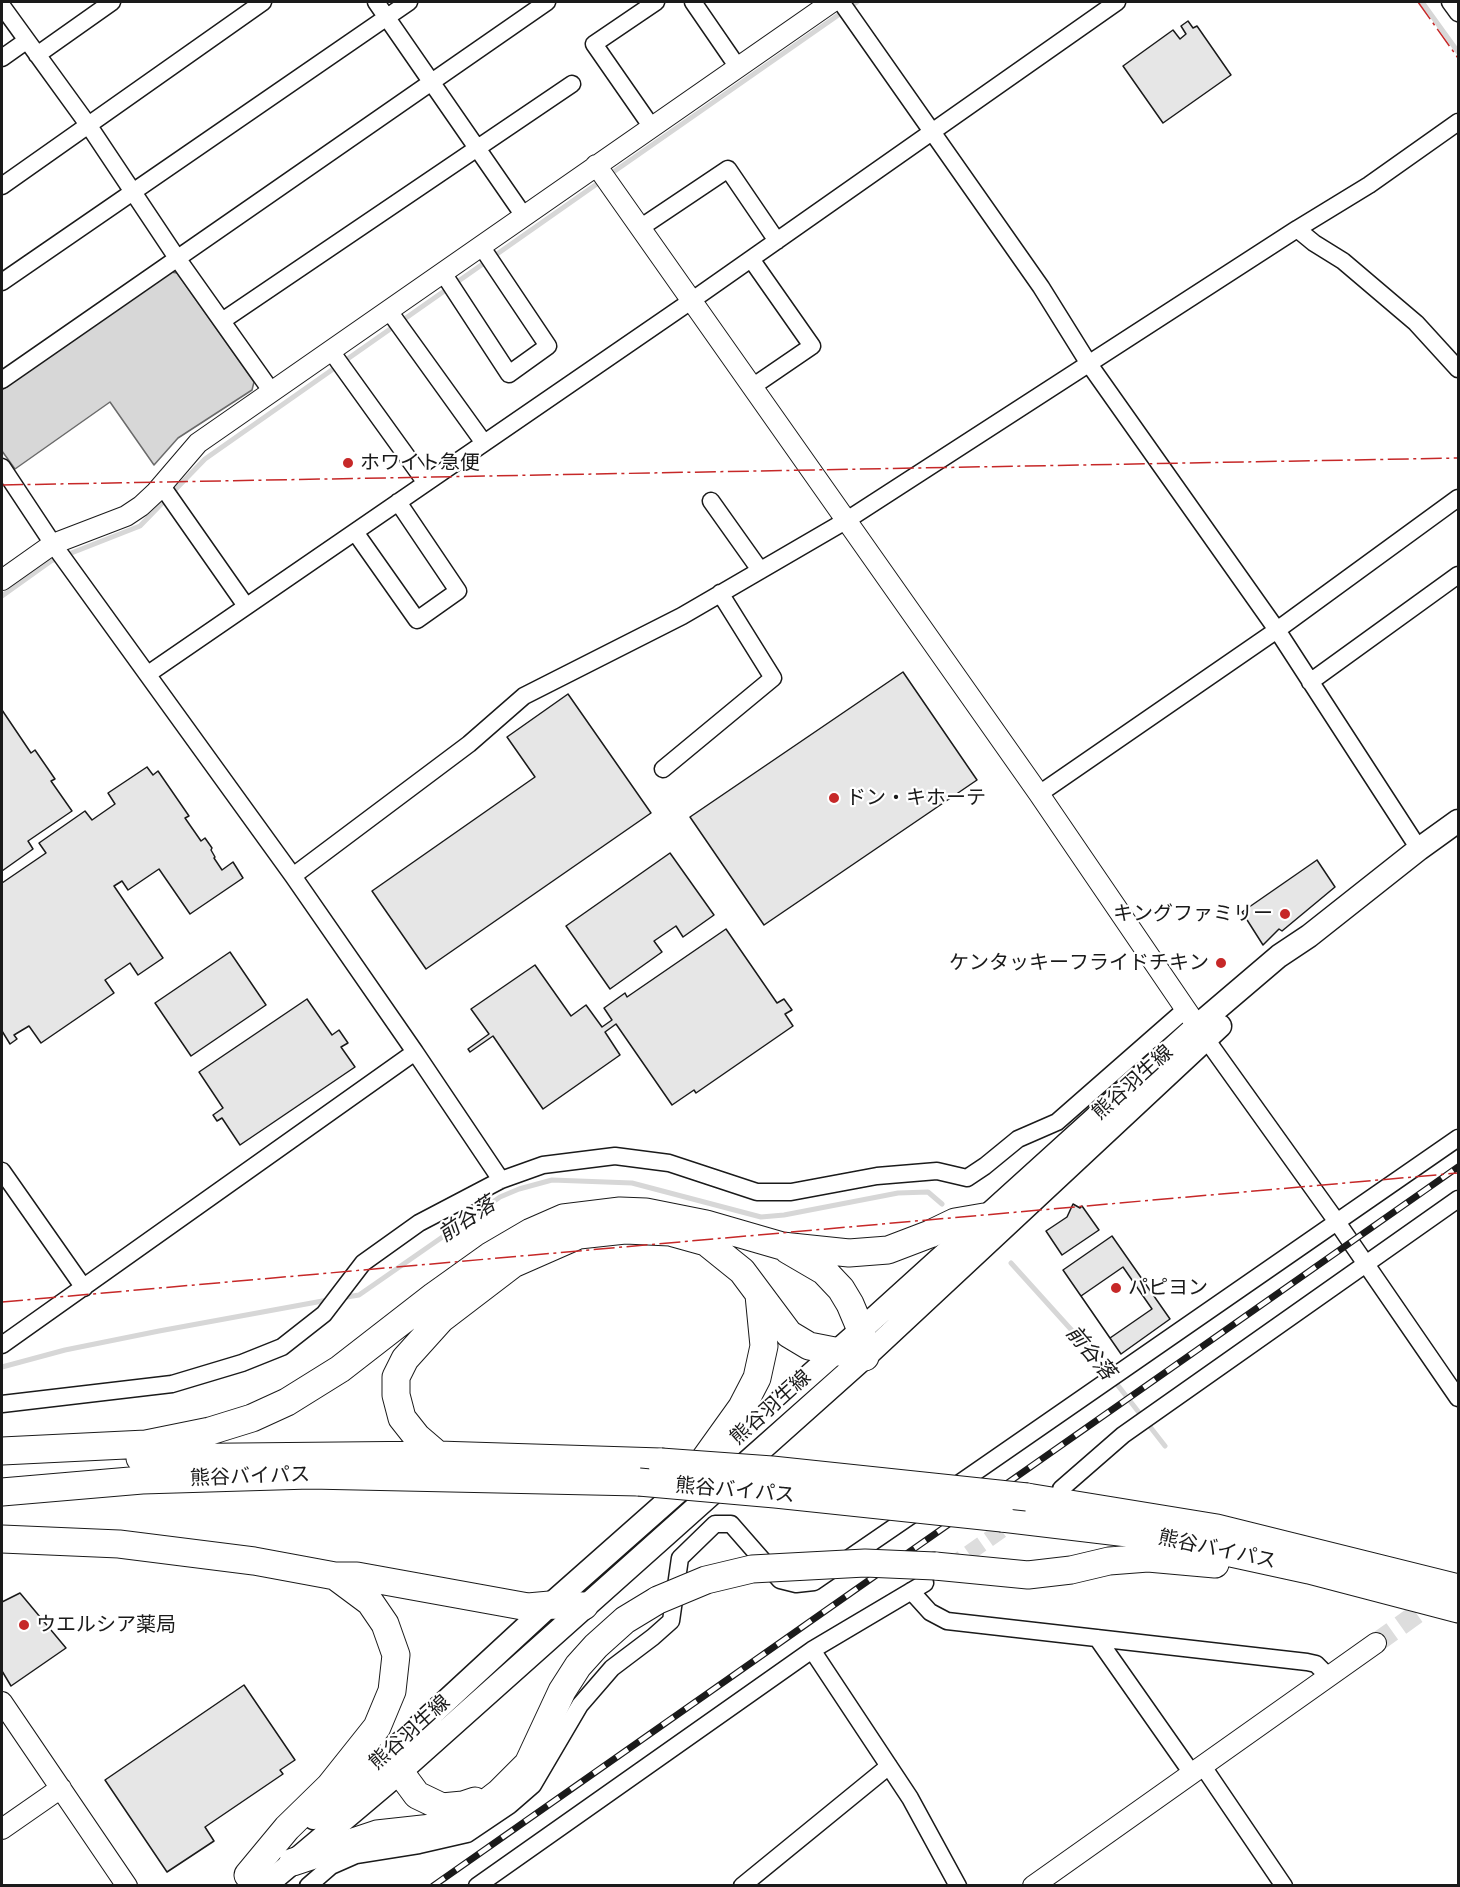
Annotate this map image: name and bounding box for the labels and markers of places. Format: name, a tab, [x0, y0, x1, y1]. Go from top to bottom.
place label: ホワイト急便	[360, 451, 480, 475]
marker: ホワイト急便	[341, 456, 355, 470]
place label: ドン・キホーテ	[846, 786, 986, 810]
marker: ドン・キホーテ	[827, 791, 841, 805]
place label: キングファミリー	[1113, 902, 1273, 926]
marker: キングファミリー	[1278, 907, 1292, 921]
place label: ケンタッキーフライドチキン	[949, 951, 1209, 975]
marker: ケンタッキーフライドチキン	[1214, 956, 1228, 970]
place label: パピヨン	[1128, 1276, 1208, 1300]
marker: パピヨン	[1109, 1281, 1123, 1295]
place label: ウエルシア薬局	[36, 1613, 176, 1637]
marker: ウエルシア薬局	[17, 1618, 31, 1632]

